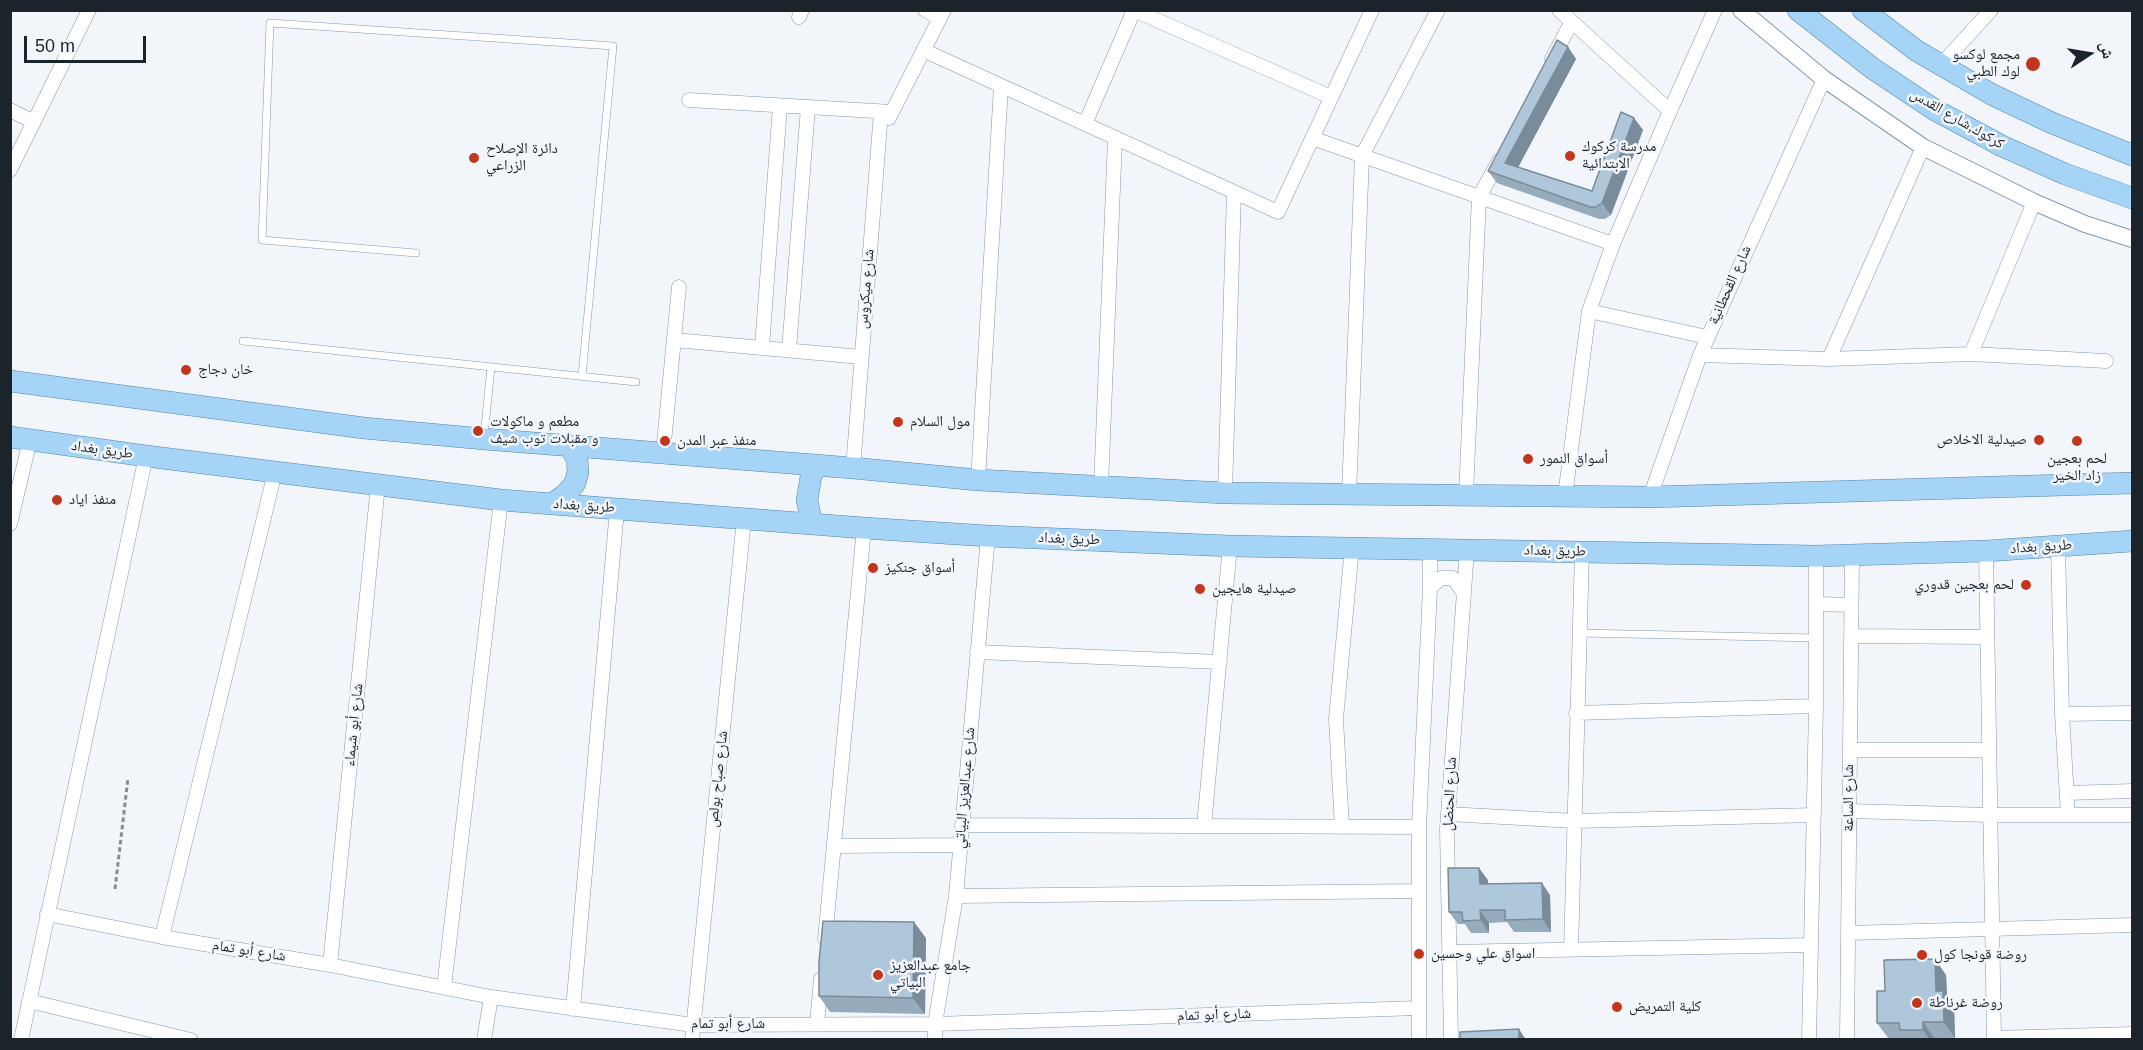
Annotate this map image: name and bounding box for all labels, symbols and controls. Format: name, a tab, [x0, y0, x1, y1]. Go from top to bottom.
scale bar	[27, 24, 148, 62]
north arrow	[2059, 24, 2119, 84]
text: 50 m	[35, 36, 75, 56]
text: ش	[2097, 40, 2117, 60]
place label: مجمع لوكسو لوك الطبي	[1952, 46, 2020, 81]
marker: مجمع لوكسو لوك الطبي	[2024, 55, 2042, 73]
street label: كركوك,شارع القدس	[1907, 85, 2007, 153]
place label: مدرسة كركوك الابتدائية	[1582, 138, 1656, 173]
place label: دائرة الإصلاح الزراعي	[486, 140, 558, 175]
marker: مدرسة كركوك الابتدائية	[1563, 149, 1577, 163]
marker: دائرة الإصلاح الزراعي	[467, 151, 481, 165]
street label: شارع القحطانية	[1705, 243, 1755, 327]
street label: شارع ميكروس	[854, 248, 878, 330]
place label: خان دجاج	[198, 361, 253, 379]
marker: خان دجاج	[179, 363, 193, 377]
place label: مطعم و ماكولات و مقبلات توب شيف	[490, 413, 599, 448]
place label: مول السلام	[910, 413, 970, 431]
marker: مول السلام	[891, 415, 905, 429]
marker: مطعم و ماكولات و مقبلات توب شيف	[471, 424, 485, 438]
place label: صيدلية الاخلاص	[1937, 431, 2027, 449]
place label: منفذ عبر المدن	[677, 432, 756, 450]
marker: صيدلية الاخلاص	[2032, 433, 2046, 447]
marker: منفذ عبر المدن	[658, 434, 672, 448]
marker: لحم بعجين زاد الخير	[2070, 434, 2084, 448]
street label: طريق بغداد	[70, 437, 134, 463]
place label: أسواق النمور	[1540, 450, 1608, 468]
place label: لحم بعجين زاد الخير	[2047, 450, 2107, 485]
marker: أسواق النمور	[1521, 452, 1535, 466]
place label: منفذ اياد	[69, 491, 116, 509]
marker: منفذ اياد	[50, 493, 64, 507]
street label: طريق بغداد	[552, 495, 616, 517]
street label: طريق بغداد	[1038, 529, 1100, 549]
street label: طريق بغداد	[2009, 536, 2073, 558]
street label: طريق بغداد	[1524, 541, 1586, 561]
place label: أسواق جنكيز	[885, 559, 955, 577]
marker: أسواق جنكيز	[866, 561, 880, 575]
place label: لحم بعجين قدوري	[1915, 576, 2014, 594]
marker: لحم بعجين قدوري	[2019, 578, 2033, 592]
place label: صيدلية هايجين	[1212, 580, 1297, 598]
marker: صيدلية هايجين	[1193, 582, 1207, 596]
street label: شارع أبو شيماء	[341, 683, 367, 767]
street label: شارع عبدالعزيز البياتي	[951, 726, 979, 850]
street label: شارع صباح بولص	[704, 730, 732, 828]
street label: شارع الحنضل	[1439, 756, 1461, 832]
street label: شارع الساعة	[1840, 764, 1858, 832]
street label: شارع أبو تمام	[211, 936, 287, 966]
place label: اسواق علي وحسين	[1431, 945, 1535, 963]
place label: روضة قونجا كول	[1934, 946, 2027, 964]
marker: اسواق علي وحسين	[1412, 947, 1426, 961]
marker: روضة قونجا كول	[1915, 948, 1929, 962]
place label: جامع عبدالعزيز البياتي	[890, 957, 971, 992]
marker: جامع عبدالعزيز البياتي	[871, 968, 885, 982]
place label: روضة غرناطة	[1929, 994, 2003, 1012]
marker: روضة غرناطة	[1910, 996, 1924, 1010]
place label: كلية التمريض	[1629, 998, 1701, 1016]
marker: كلية التمريض	[1610, 1000, 1624, 1014]
street label: شارع أبو تمام	[1177, 1005, 1251, 1025]
street label: شارع أبو تمام	[691, 1015, 765, 1033]

